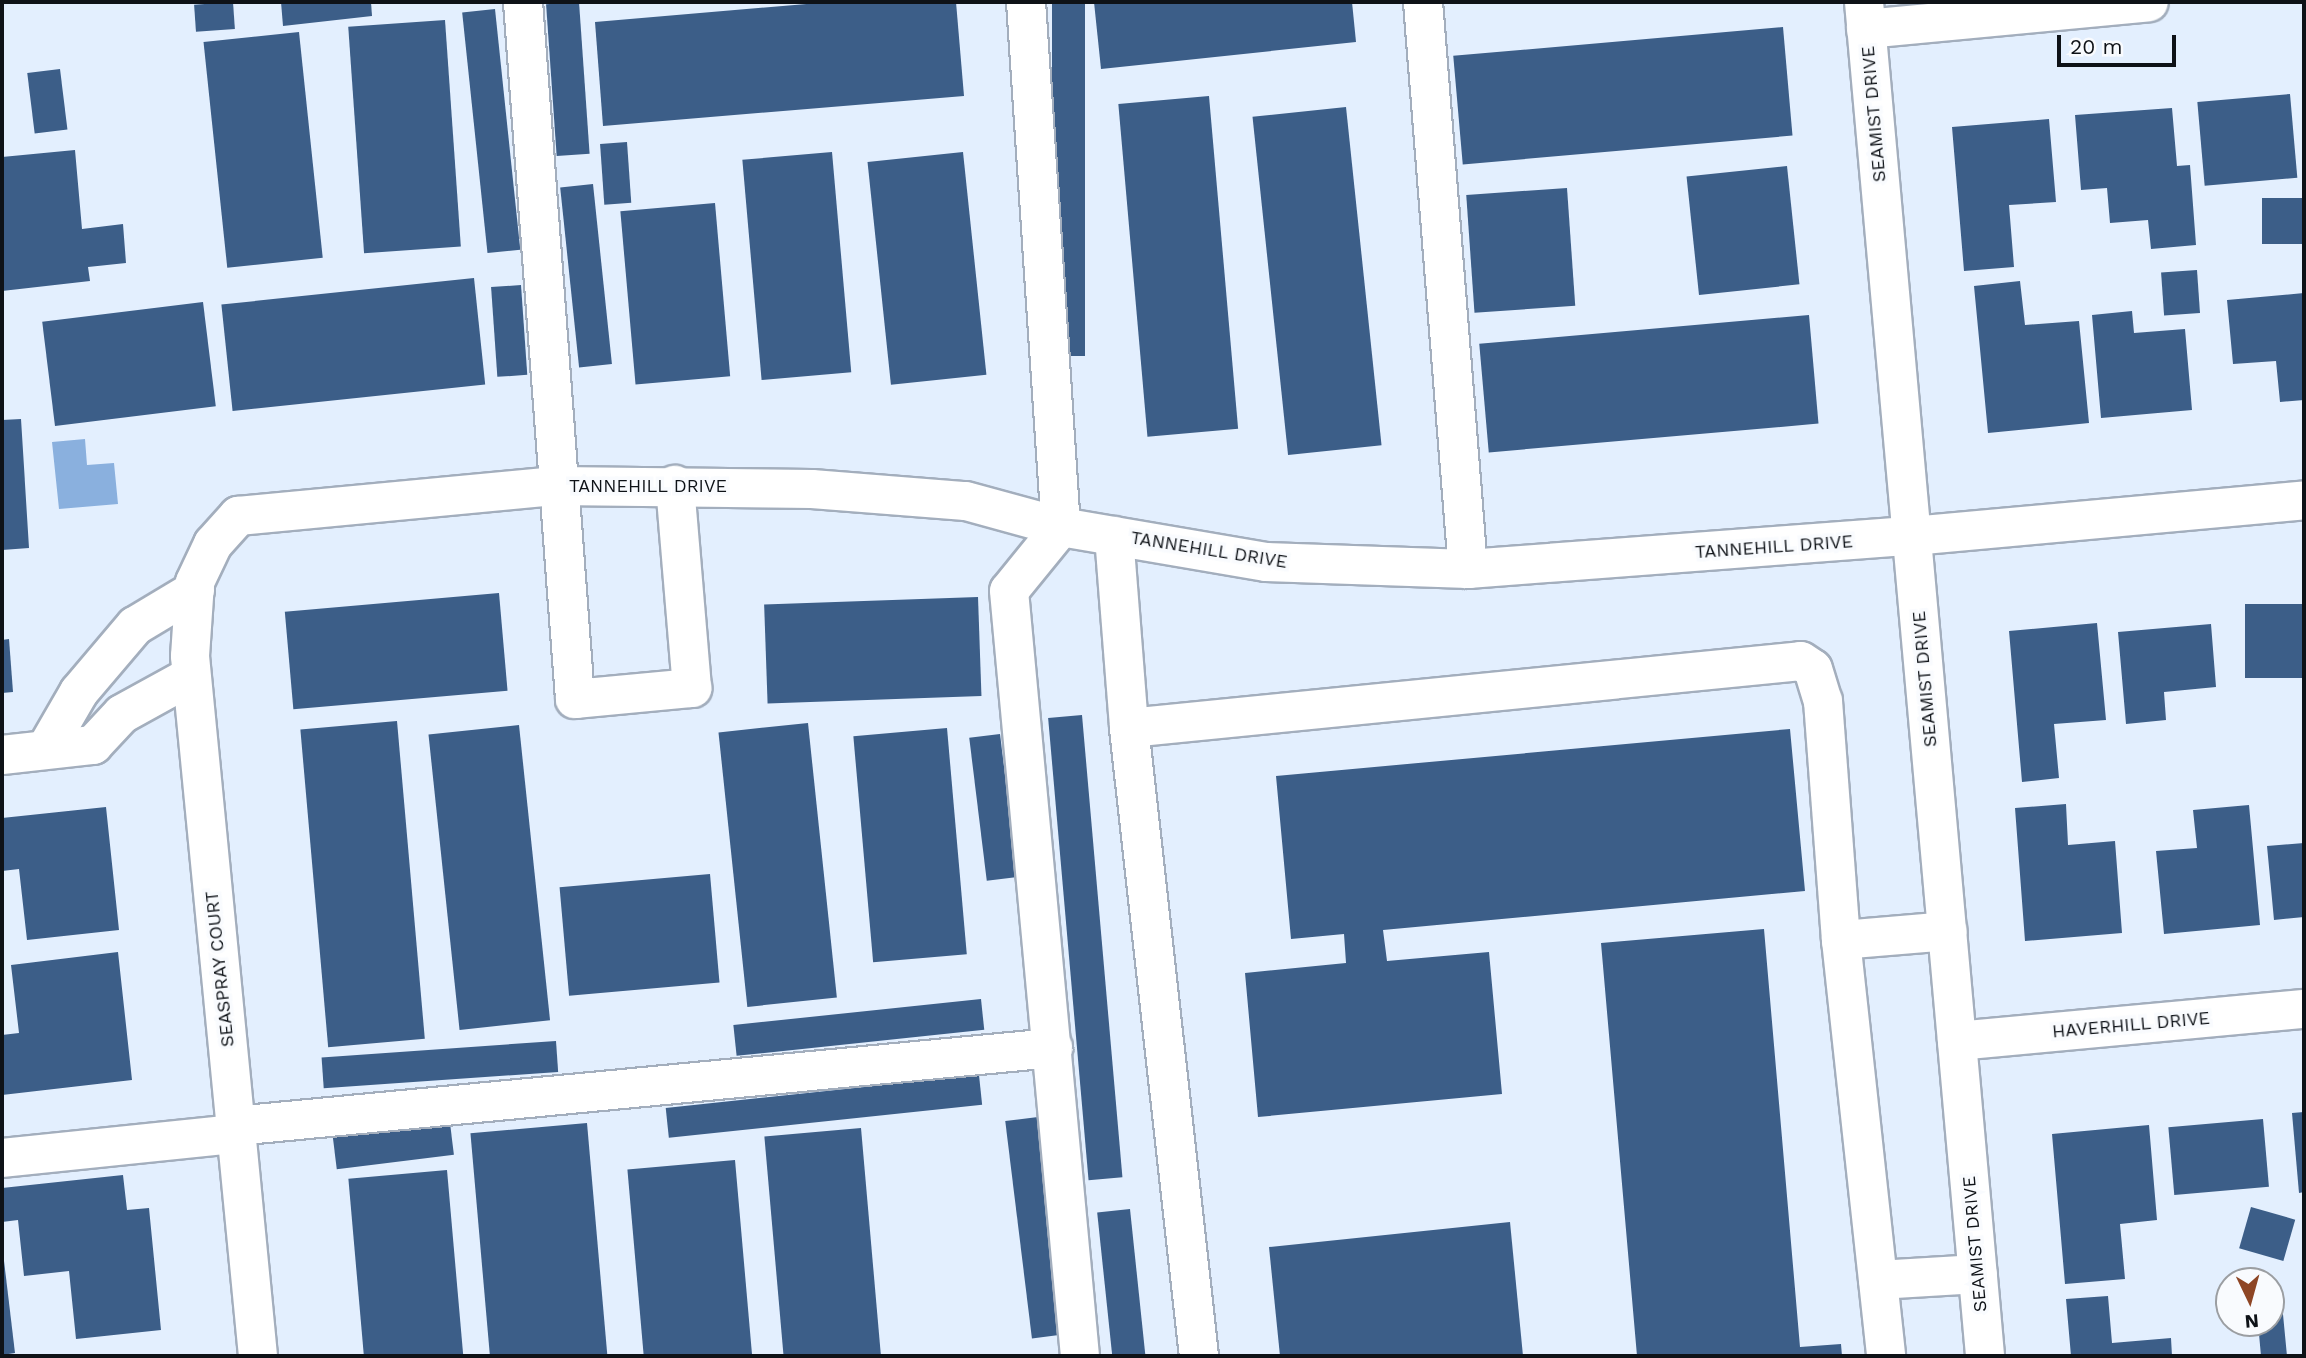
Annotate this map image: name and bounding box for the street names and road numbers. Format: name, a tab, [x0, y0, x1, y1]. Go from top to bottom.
street label: SEAMIST DRIVE	[1857, 45, 1891, 183]
street label: TANNEHILL DRIVE	[569, 475, 727, 497]
street label: TANNEHILL DRIVE	[1129, 527, 1289, 573]
street label: TANNEHILL DRIVE	[1694, 531, 1854, 563]
street label: SEAMIST DRIVE	[1908, 610, 1942, 748]
street label: SEASPRAY COURT	[201, 890, 239, 1048]
street label: HAVERHILL DRIVE	[2051, 1007, 2211, 1043]
street label: SEAMIST DRIVE	[1958, 1175, 1992, 1313]

